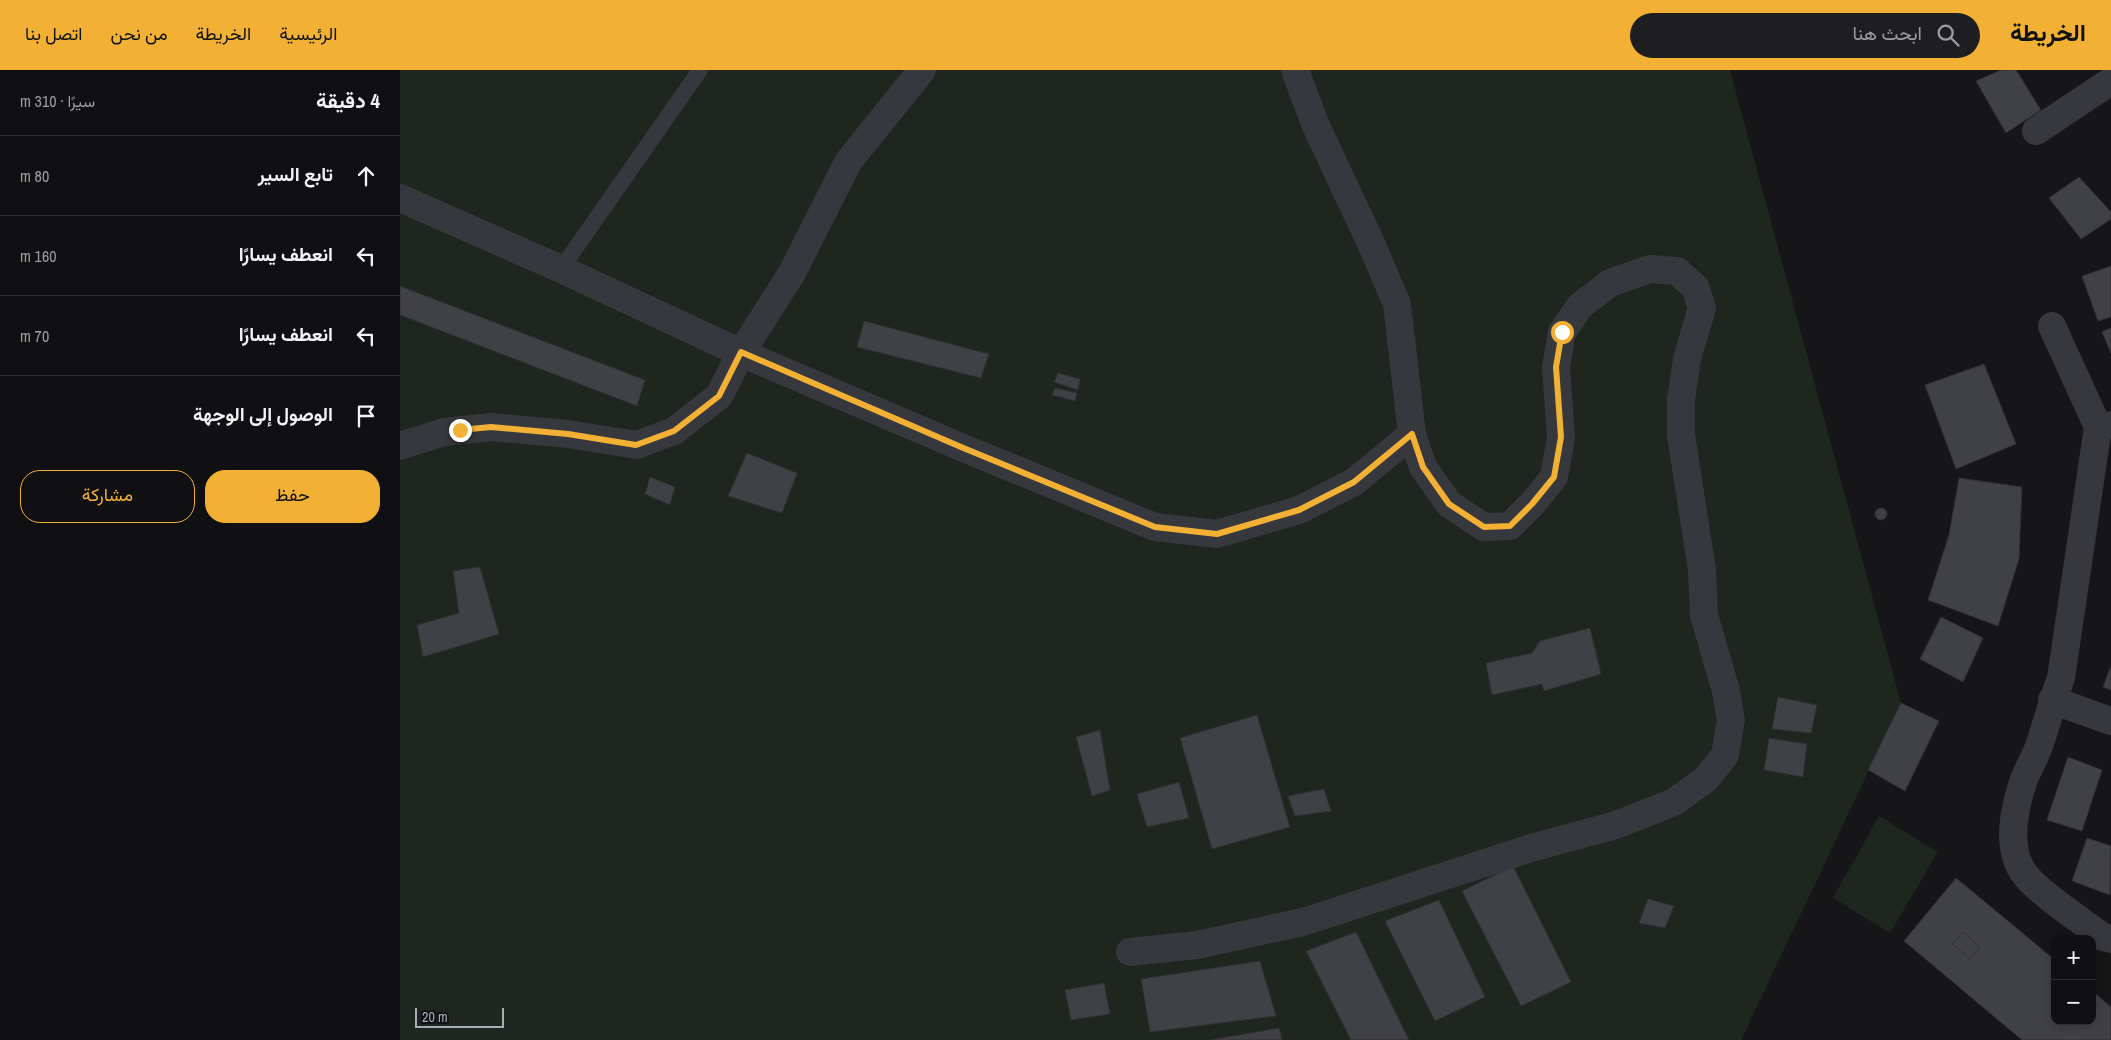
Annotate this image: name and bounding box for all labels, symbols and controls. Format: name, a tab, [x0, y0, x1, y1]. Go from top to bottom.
search box	[1630, 13, 1980, 58]
text: الخريطة	[2010, 16, 2086, 48]
text: ابحث هنا	[1852, 20, 1922, 46]
text: اتصل بنا	[25, 21, 82, 46]
text: من نحن	[110, 21, 168, 46]
text: الخريطة	[196, 21, 251, 46]
text: الرئيسية	[279, 21, 337, 46]
icon: search	[1934, 21, 1962, 49]
text: 4 دقيقة	[316, 86, 380, 115]
text: سيرًا · 310 m	[20, 90, 95, 112]
text: تابع السير	[258, 161, 333, 187]
icon: ahead	[352, 162, 380, 190]
text: 80 m	[20, 165, 49, 187]
text: انعطف يسارًا	[239, 241, 333, 267]
icon: left	[352, 242, 380, 270]
text: 160 m	[20, 245, 56, 267]
text: انعطف يسارًا	[239, 321, 333, 347]
route start	[1551, 321, 1574, 344]
icon: left	[352, 322, 380, 350]
text: 70 m	[20, 325, 49, 347]
text: الوصول إلى الوجهة	[193, 401, 333, 427]
icon: arrive	[352, 402, 380, 430]
route end	[449, 419, 472, 442]
button: مشاركة	[20, 470, 195, 523]
button: حفظ	[205, 470, 380, 523]
map controls	[2051, 935, 2096, 1025]
button: +	[2051, 935, 2096, 980]
button: −	[2051, 980, 2096, 1025]
scale bar	[415, 1005, 504, 1028]
text: 20 m	[422, 1008, 448, 1026]

